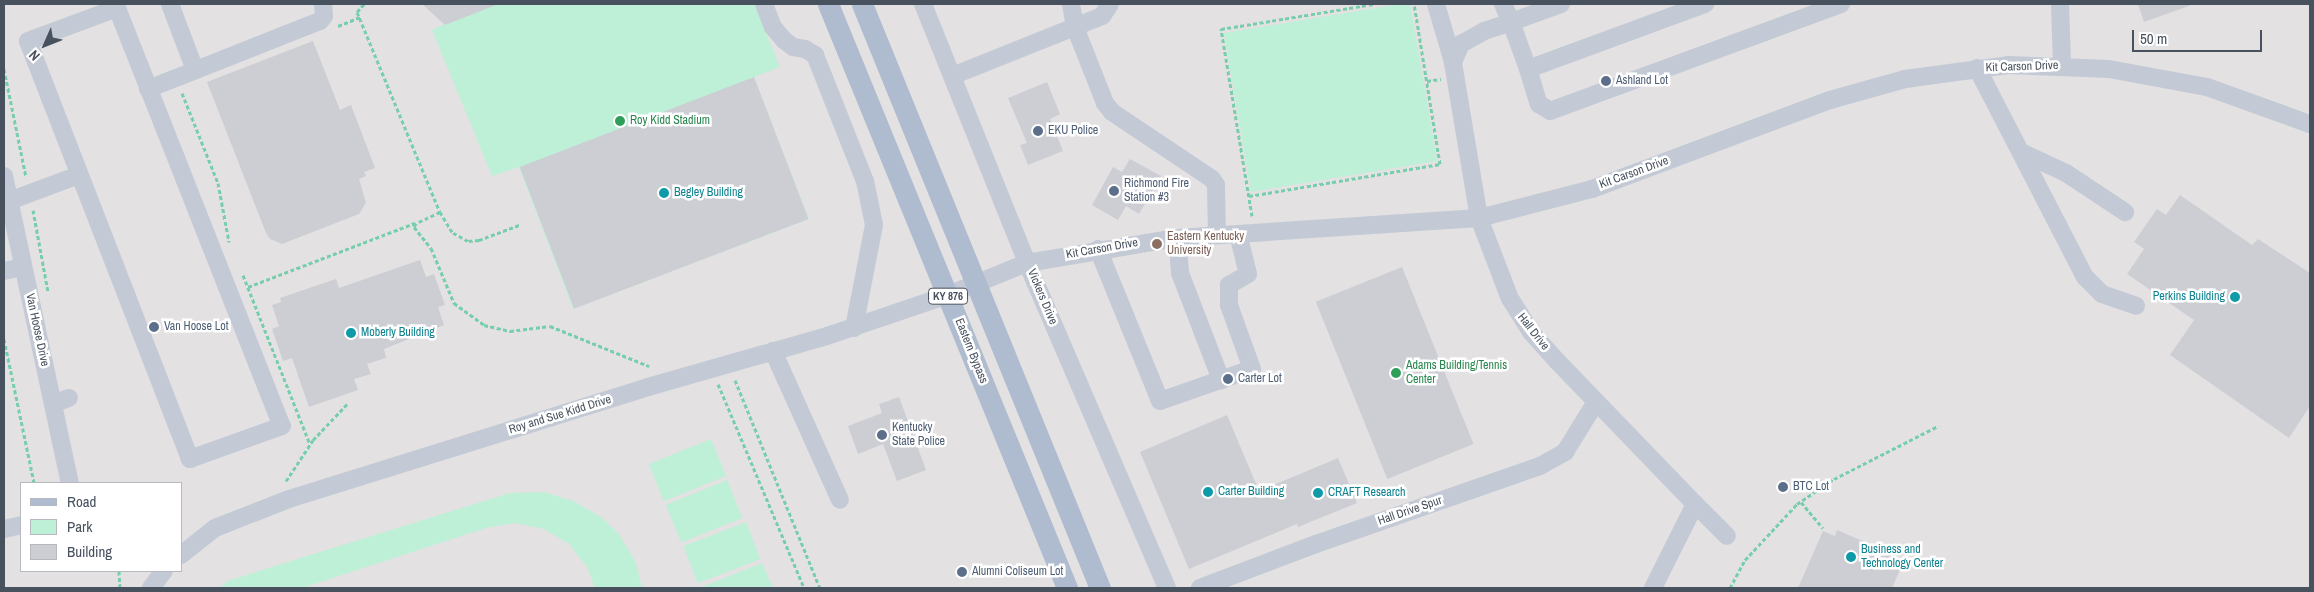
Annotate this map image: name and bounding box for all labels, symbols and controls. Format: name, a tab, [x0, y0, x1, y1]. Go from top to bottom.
north arrow	[20, 20, 70, 70]
scale bar	[2134, 20, 2264, 52]
text: 50 m	[2140, 28, 2167, 49]
text: N	[25, 46, 44, 65]
street label: Kit Carson Drive	[1985, 59, 2059, 75]
place label: Ashland Lot	[1616, 74, 1668, 88]
marker: Ashland Lot	[1600, 75, 1612, 87]
place label: Roy Kidd Stadium	[630, 114, 710, 128]
marker: Roy Kidd Stadium	[614, 115, 626, 127]
place label: EKU Police	[1048, 124, 1098, 138]
marker: EKU Police	[1032, 125, 1044, 137]
street label: Kit Carson Drive	[1597, 154, 1671, 192]
place label: Richmond Fire Station #3	[1124, 177, 1189, 205]
marker: Richmond Fire Station #3	[1108, 185, 1120, 197]
place label: Begley Building	[674, 186, 743, 200]
marker: Begley Building	[658, 187, 670, 199]
place label: Eastern Kentucky University	[1167, 230, 1244, 258]
street label: Kit Carson Drive	[1065, 236, 1139, 262]
marker: Eastern Kentucky University	[1151, 238, 1163, 250]
street label: Vickers Drive	[1024, 267, 1060, 327]
road number: KY 876	[927, 288, 969, 304]
place label: Perkins Building	[2153, 290, 2225, 304]
marker: Perkins Building	[2229, 291, 2241, 303]
street label: Van Hoose Drive	[22, 292, 52, 368]
street label: Hall Drive	[1514, 311, 1552, 353]
street label: Eastern Bypass	[951, 316, 991, 386]
place label: Van Hoose Lot	[164, 320, 228, 334]
marker: Van Hoose Lot	[148, 321, 160, 333]
place label: Moberly Building	[361, 326, 435, 340]
marker: Moberly Building	[345, 327, 357, 339]
place label: Adams Building/Tennis Center	[1406, 359, 1507, 387]
marker: Adams Building/Tennis Center	[1390, 367, 1402, 379]
place label: Carter Lot	[1238, 372, 1282, 386]
marker: Carter Lot	[1222, 373, 1234, 385]
street label: Roy and Sue Kidd Drive	[507, 393, 613, 437]
place label: Kentucky State Police	[892, 421, 945, 449]
marker: Kentucky State Police	[876, 429, 888, 441]
place label: BTC Lot	[1793, 480, 1829, 494]
marker: BTC Lot	[1777, 481, 1789, 493]
legend	[20, 482, 182, 572]
place label: Carter Building	[1218, 485, 1284, 499]
marker: Carter Building	[1202, 486, 1214, 498]
place label: CRAFT Research	[1328, 486, 1406, 500]
marker: CRAFT Research	[1312, 487, 1324, 499]
text: Road	[67, 491, 96, 512]
street label: Hall Drive Spur	[1376, 493, 1444, 529]
text: Park	[67, 516, 92, 537]
text: Building	[67, 541, 112, 562]
place label: Business and Technology Center	[1861, 543, 1943, 571]
marker: Business and Technology Center	[1845, 551, 1857, 563]
place label: Alumni Coliseum Lot	[972, 565, 1063, 579]
marker: Alumni Coliseum Lot	[956, 566, 968, 578]

